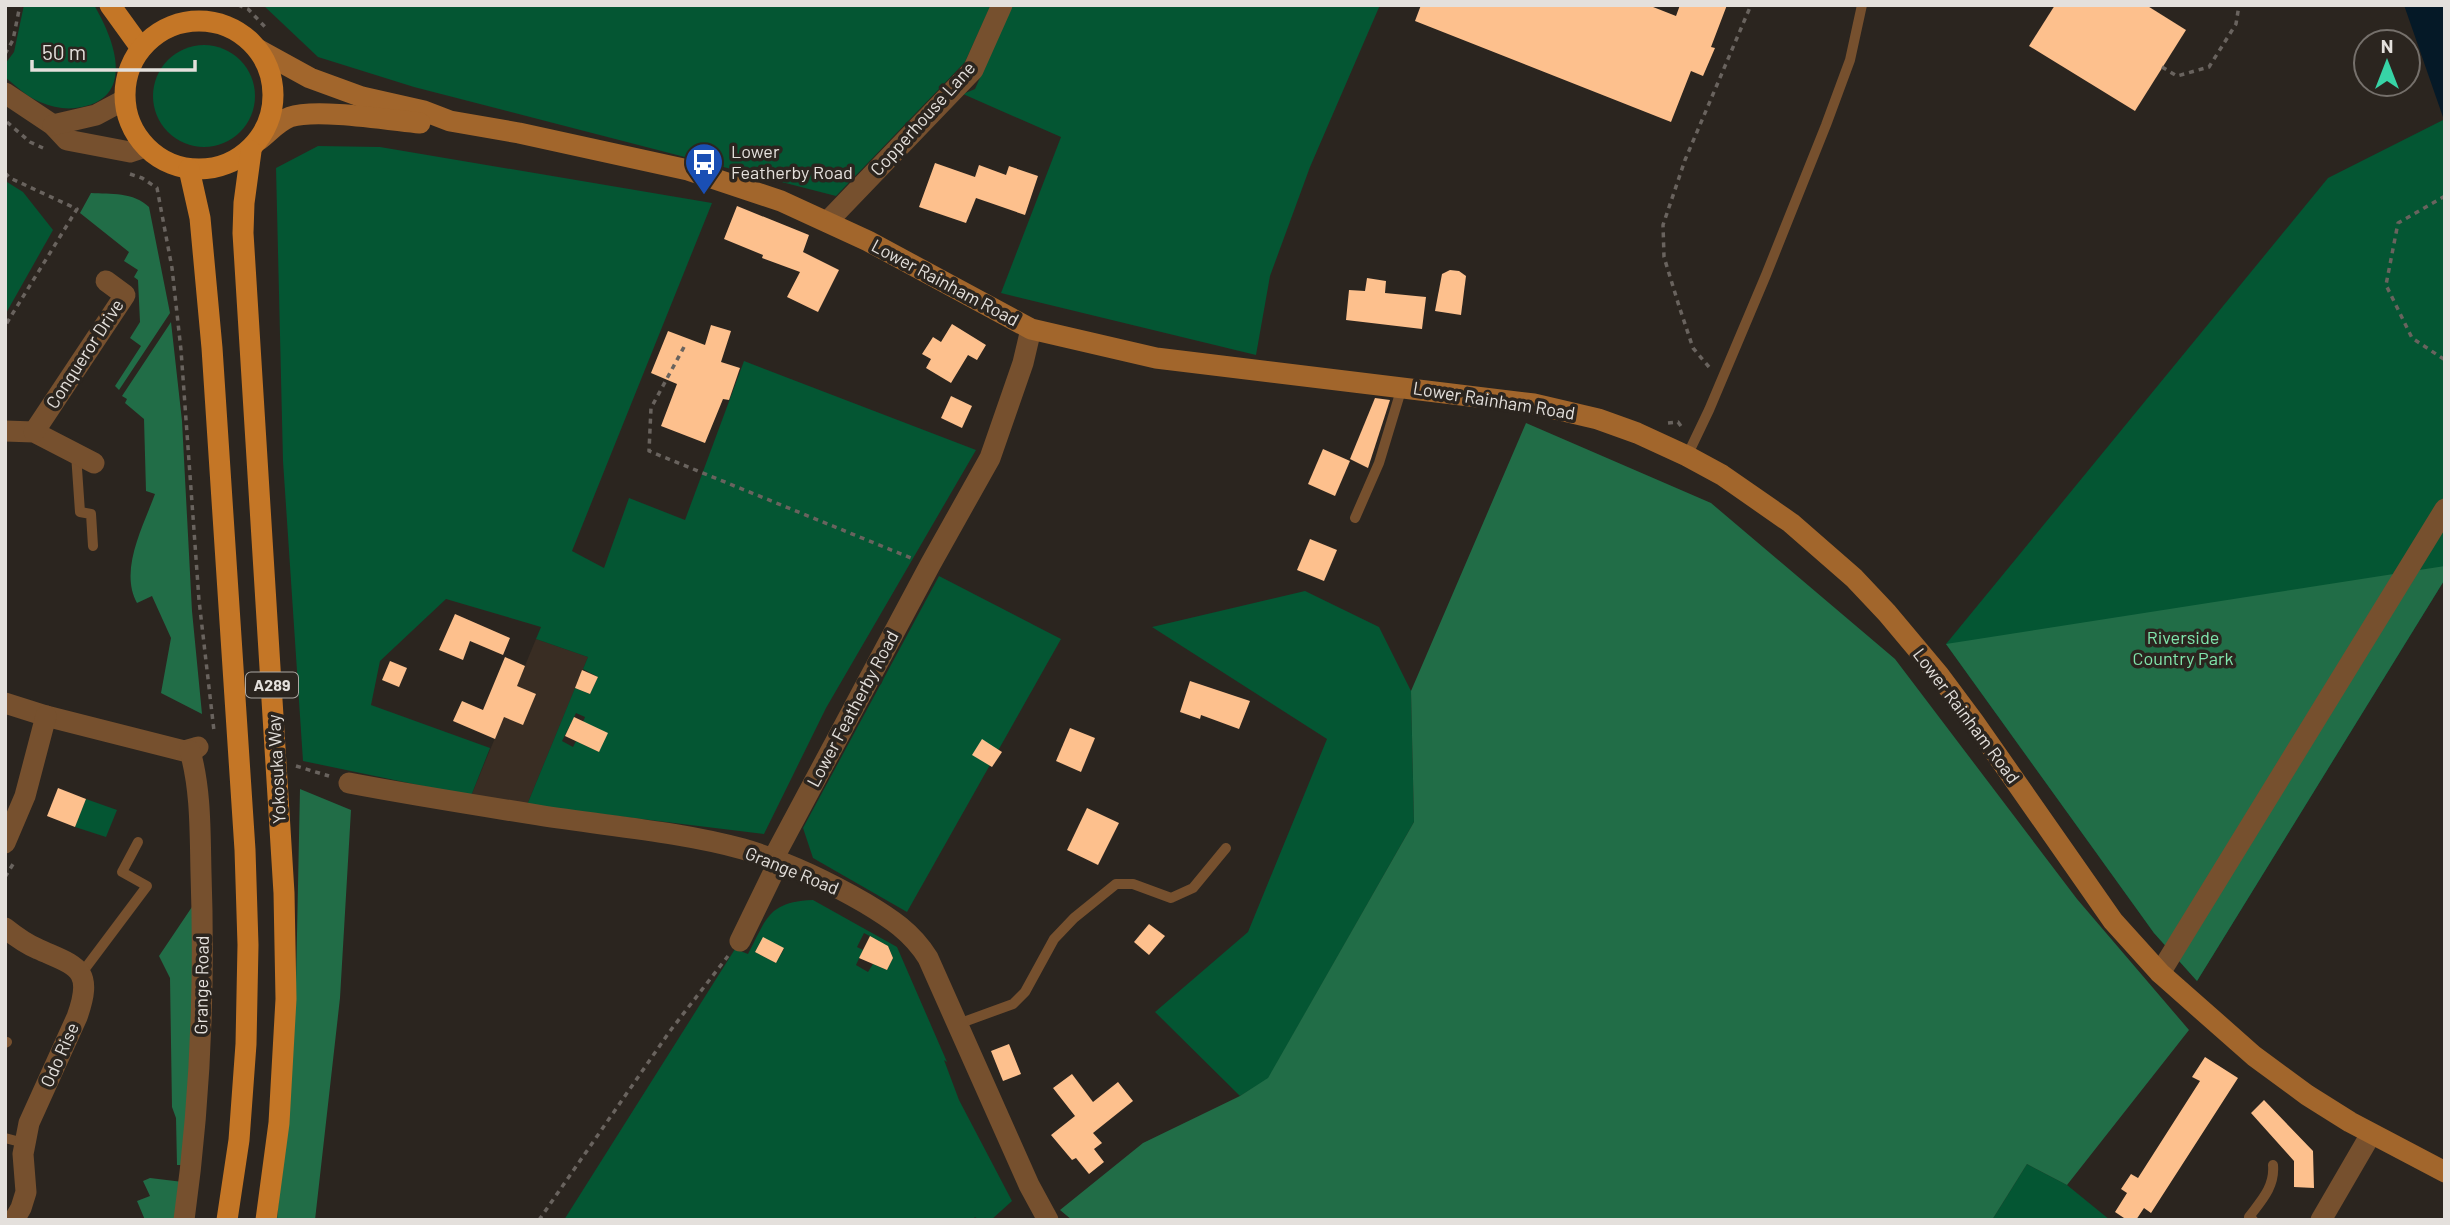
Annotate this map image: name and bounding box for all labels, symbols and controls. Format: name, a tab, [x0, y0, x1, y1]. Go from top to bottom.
scale bar	[32, 28, 194, 72]
north arrow	[2352, 28, 2422, 98]
text: N	[2381, 34, 2393, 57]
text: 50 m	[42, 39, 86, 64]
street label: Copperhouse Lane	[865, 57, 979, 180]
place label: Lower Featherby Road	[731, 140, 853, 183]
bus stop icon: Lower Featherby Road	[683, 141, 725, 196]
street label: Lower Rainham Road	[868, 234, 1023, 330]
street label: Conqueror Drive	[41, 295, 128, 412]
street label: Lower Rainham Road	[1412, 376, 1577, 424]
park label: Riverside Country Park	[2133, 626, 2233, 669]
street label: Lower Featherby Road	[802, 627, 903, 790]
street label: Lower Rainham Road	[1909, 643, 2025, 787]
road number: A289	[246, 672, 298, 698]
street label: Yokosuka Way	[262, 714, 290, 824]
street label: Grange Road	[742, 841, 842, 899]
street label: Grange Road	[189, 935, 213, 1035]
street label: Odo Rise	[35, 1019, 83, 1090]

